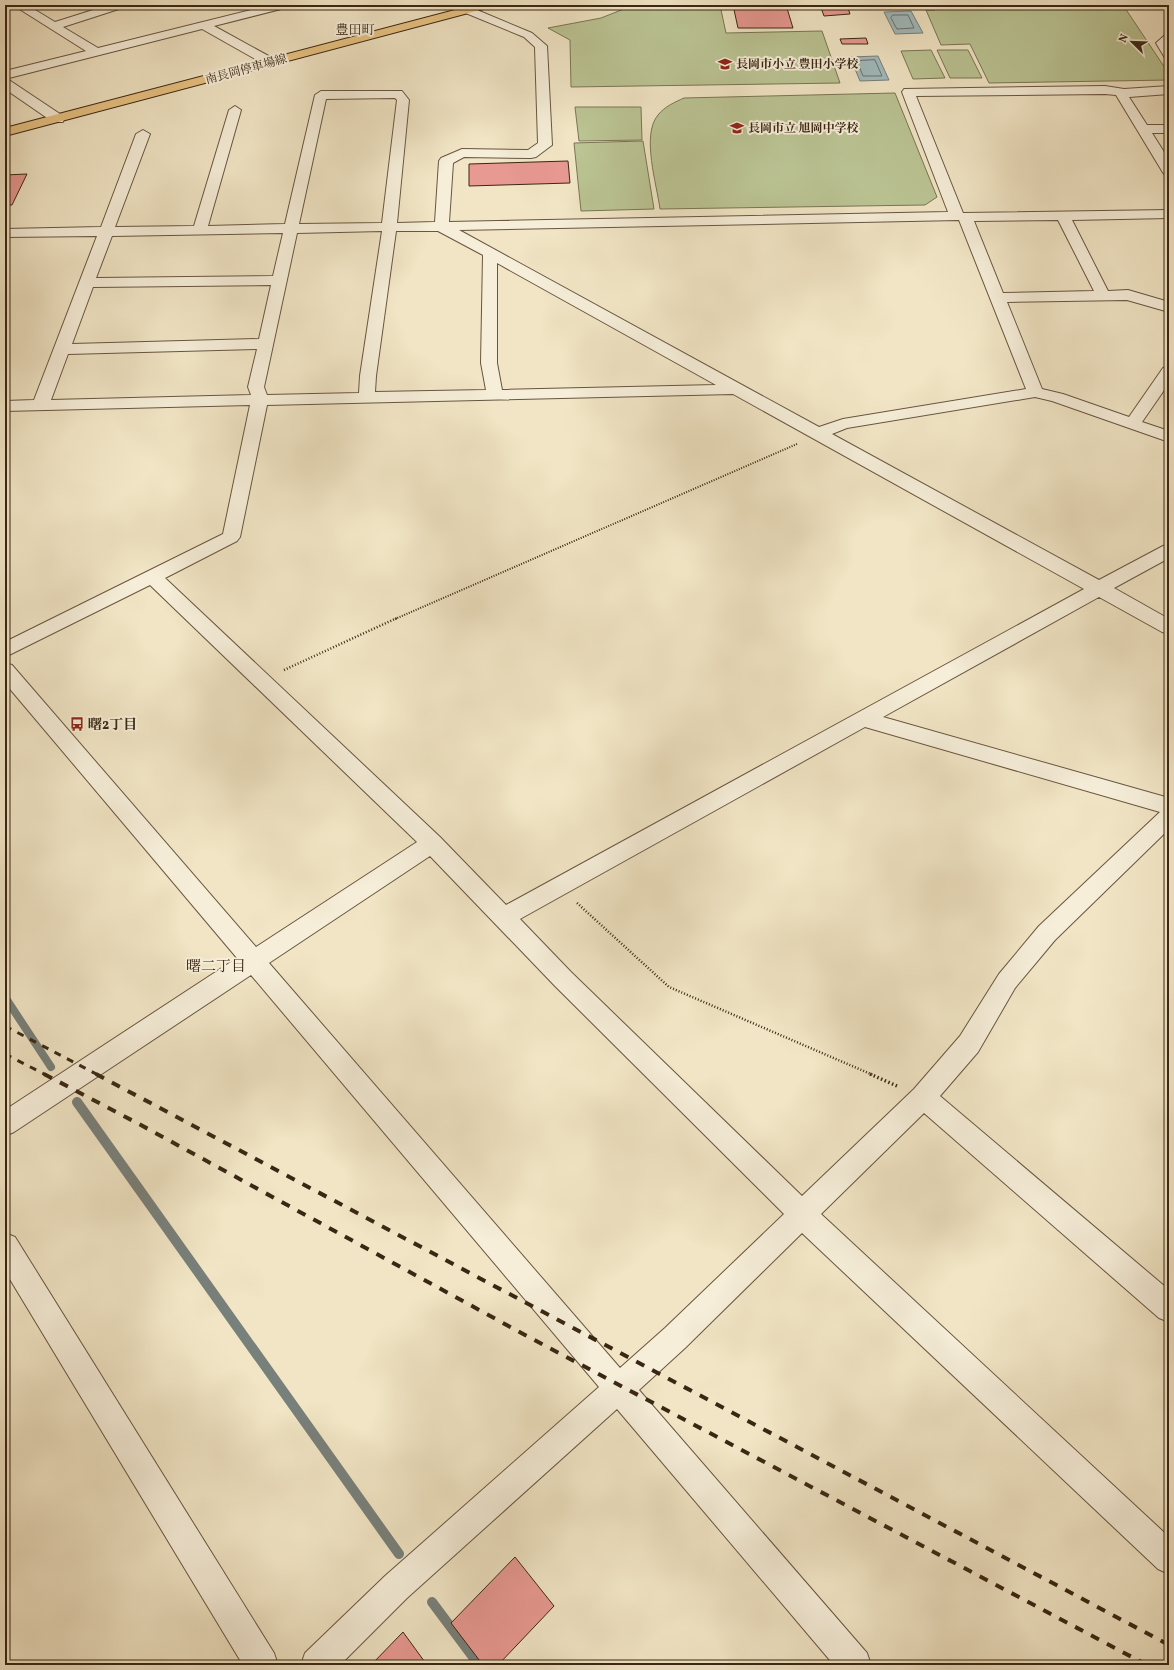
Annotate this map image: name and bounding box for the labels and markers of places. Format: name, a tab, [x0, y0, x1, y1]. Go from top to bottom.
school or university icon: 長岡市小立 豊田小学校	[717, 56, 733, 72]
place label: 長岡市小立 豊田小学校	[736, 57, 858, 73]
school or university icon: 長岡市立 旭岡中学校	[729, 120, 745, 136]
place label: 長岡市立 旭岡中学校	[748, 121, 858, 137]
bus stop icon: 曙2丁目	[69, 716, 85, 732]
place label: 曙2丁目	[88, 716, 137, 735]

